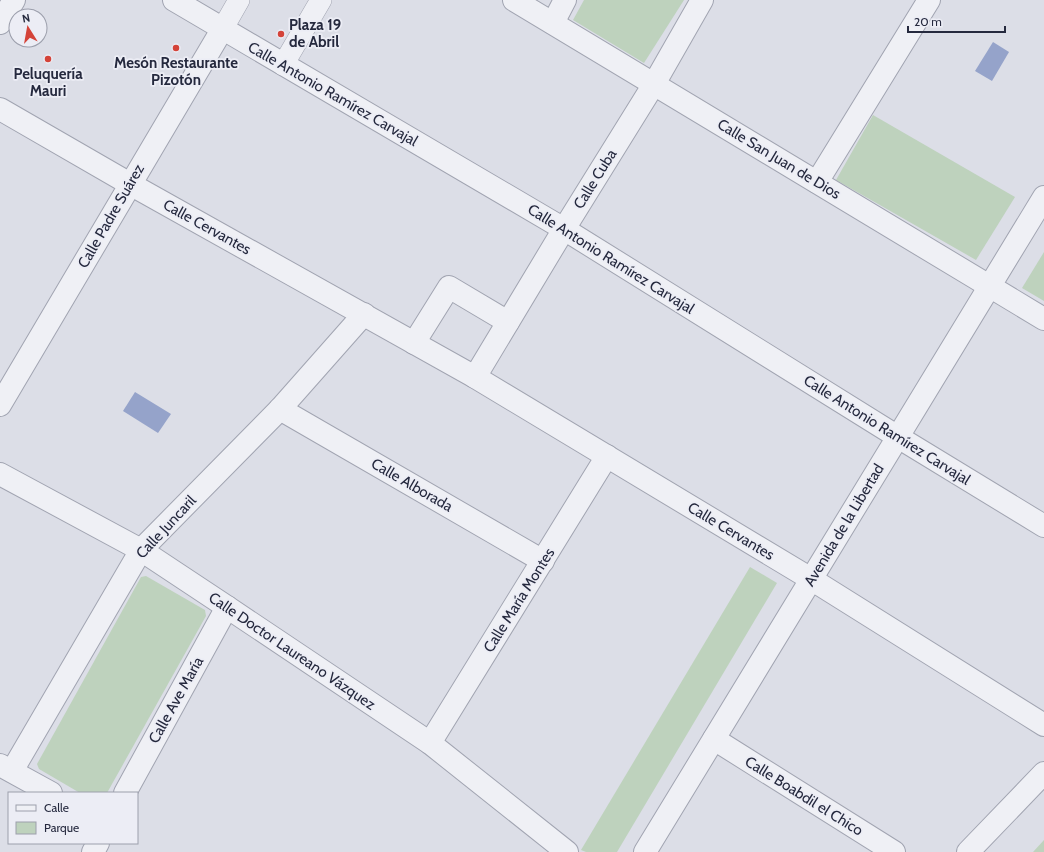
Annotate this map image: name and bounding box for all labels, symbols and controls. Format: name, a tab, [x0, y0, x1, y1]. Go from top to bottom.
north arrow	[8, 8, 48, 48]
scale bar	[908, 8, 1005, 34]
text: N	[21, 11, 31, 26]
text: 20 m	[914, 14, 942, 29]
place label: Plaza 19 de Abril	[289, 16, 341, 51]
marker: Plaza 19 de Abril	[276, 29, 286, 39]
street label: Calle Antonio Ramírez Carvajal	[245, 38, 422, 150]
marker: Mesón Restaurante Pizotón	[171, 43, 181, 53]
marker: Peluquería Mauri	[43, 54, 53, 64]
place label: Mesón Restaurante Pizotón	[114, 54, 238, 89]
place label: Peluquería Mauri	[13, 65, 83, 100]
street label: Calle San Juan de Dios	[714, 115, 844, 203]
street label: Calle Cuba	[570, 145, 621, 212]
street label: Calle Padre Suárez	[74, 161, 148, 271]
street label: Calle Cervantes	[160, 195, 254, 259]
street label: Calle Antonio Ramírez Carvajal	[524, 200, 698, 318]
street label: Calle Antonio Ramírez Carvajal	[800, 371, 974, 489]
street label: Calle Alborada	[368, 454, 457, 516]
street label: Avenida de la Libertad	[800, 461, 888, 589]
street label: Calle Juncaril	[132, 491, 200, 562]
street label: Calle Cervantes	[685, 498, 777, 564]
street label: Calle María Montes	[480, 544, 558, 656]
street label: Calle Doctor Laureano Vázquez	[205, 588, 379, 714]
street label: Calle Ave María	[145, 653, 208, 746]
street label: Calle Boabdil el Chico	[742, 752, 866, 840]
legend	[8, 792, 138, 844]
text: Calle	[44, 800, 69, 815]
text: Parque	[44, 820, 79, 835]

